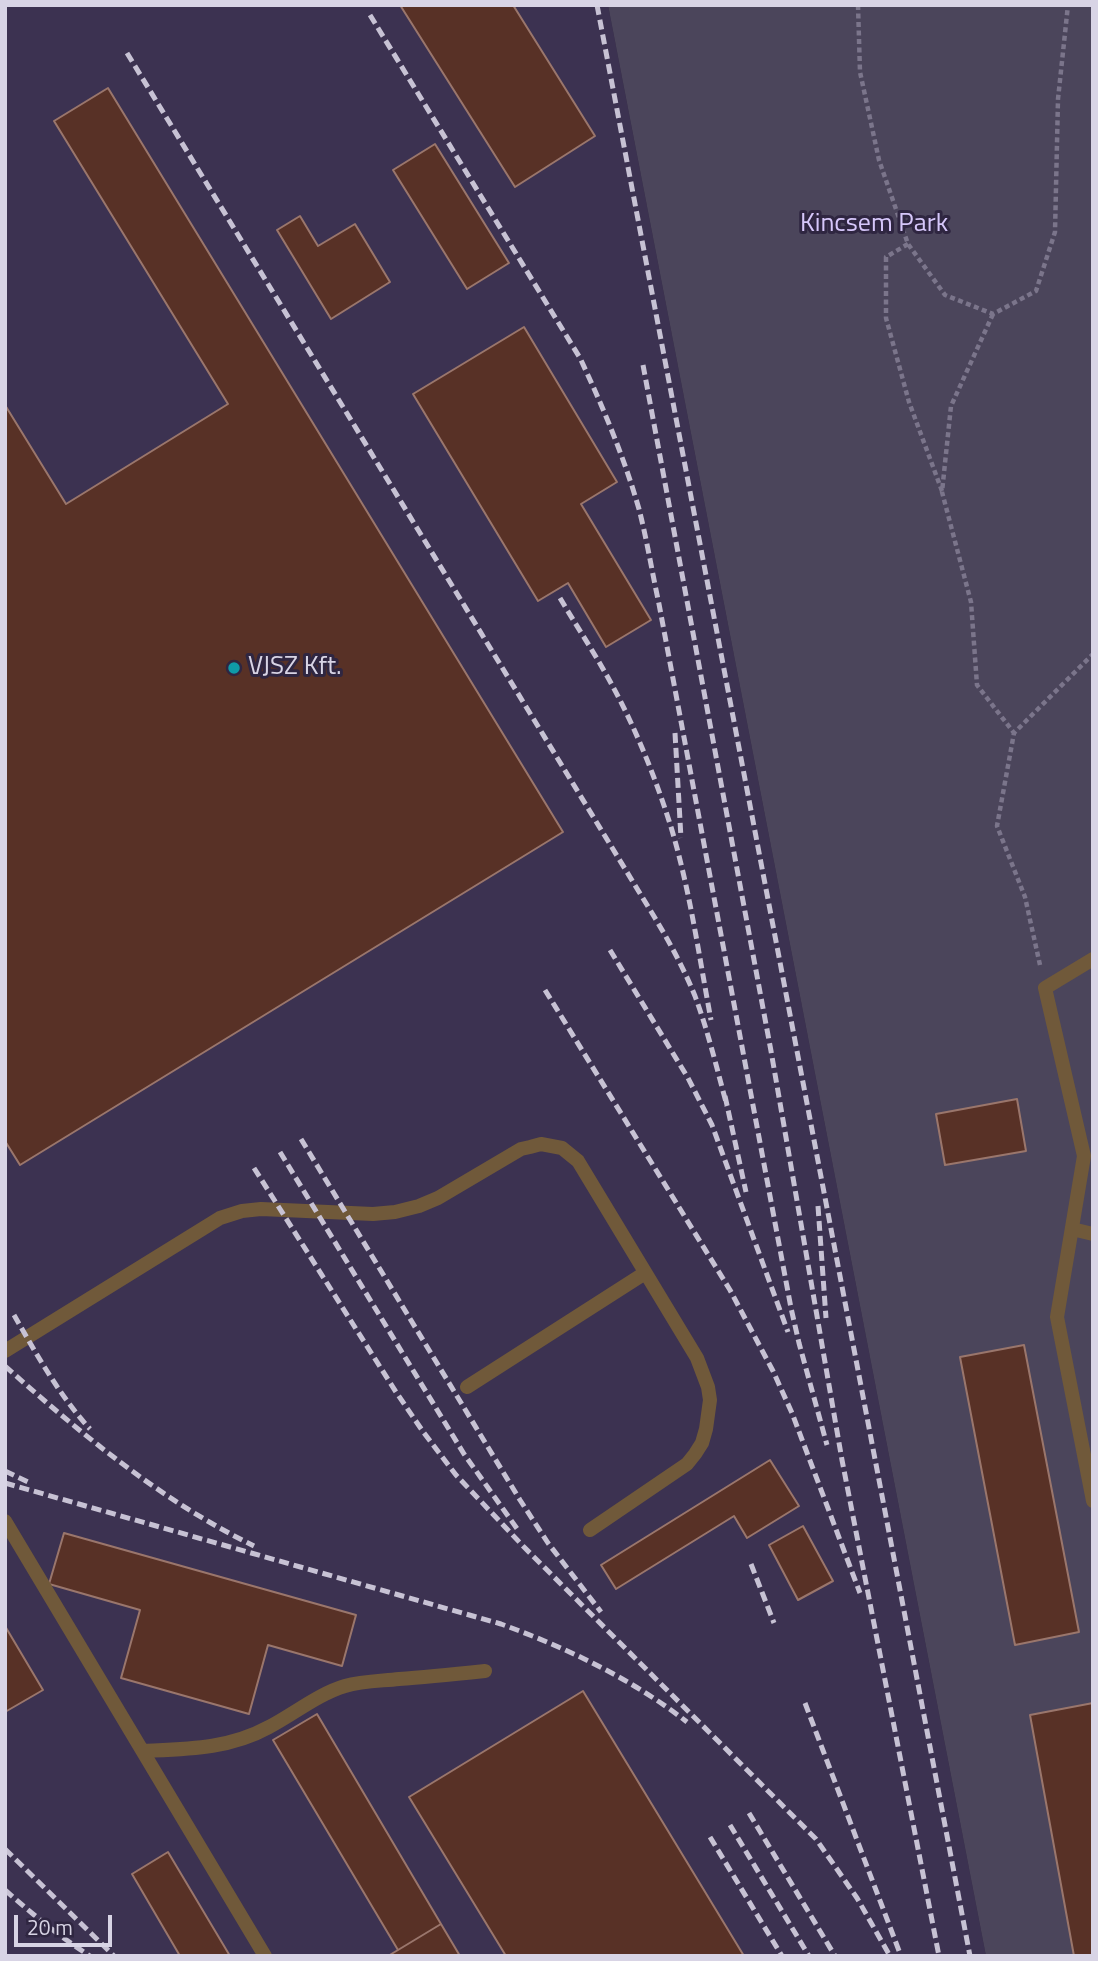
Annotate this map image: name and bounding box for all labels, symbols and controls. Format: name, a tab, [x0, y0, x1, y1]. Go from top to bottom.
park label: Kincsem Park	[800, 209, 948, 241]
place label: VJSZ Kft.	[248, 652, 342, 684]
marker: VJSZ Kft.	[226, 660, 242, 676]
scale bar	[18, 1902, 116, 1946]
text: 20 m	[27, 1911, 73, 1943]

